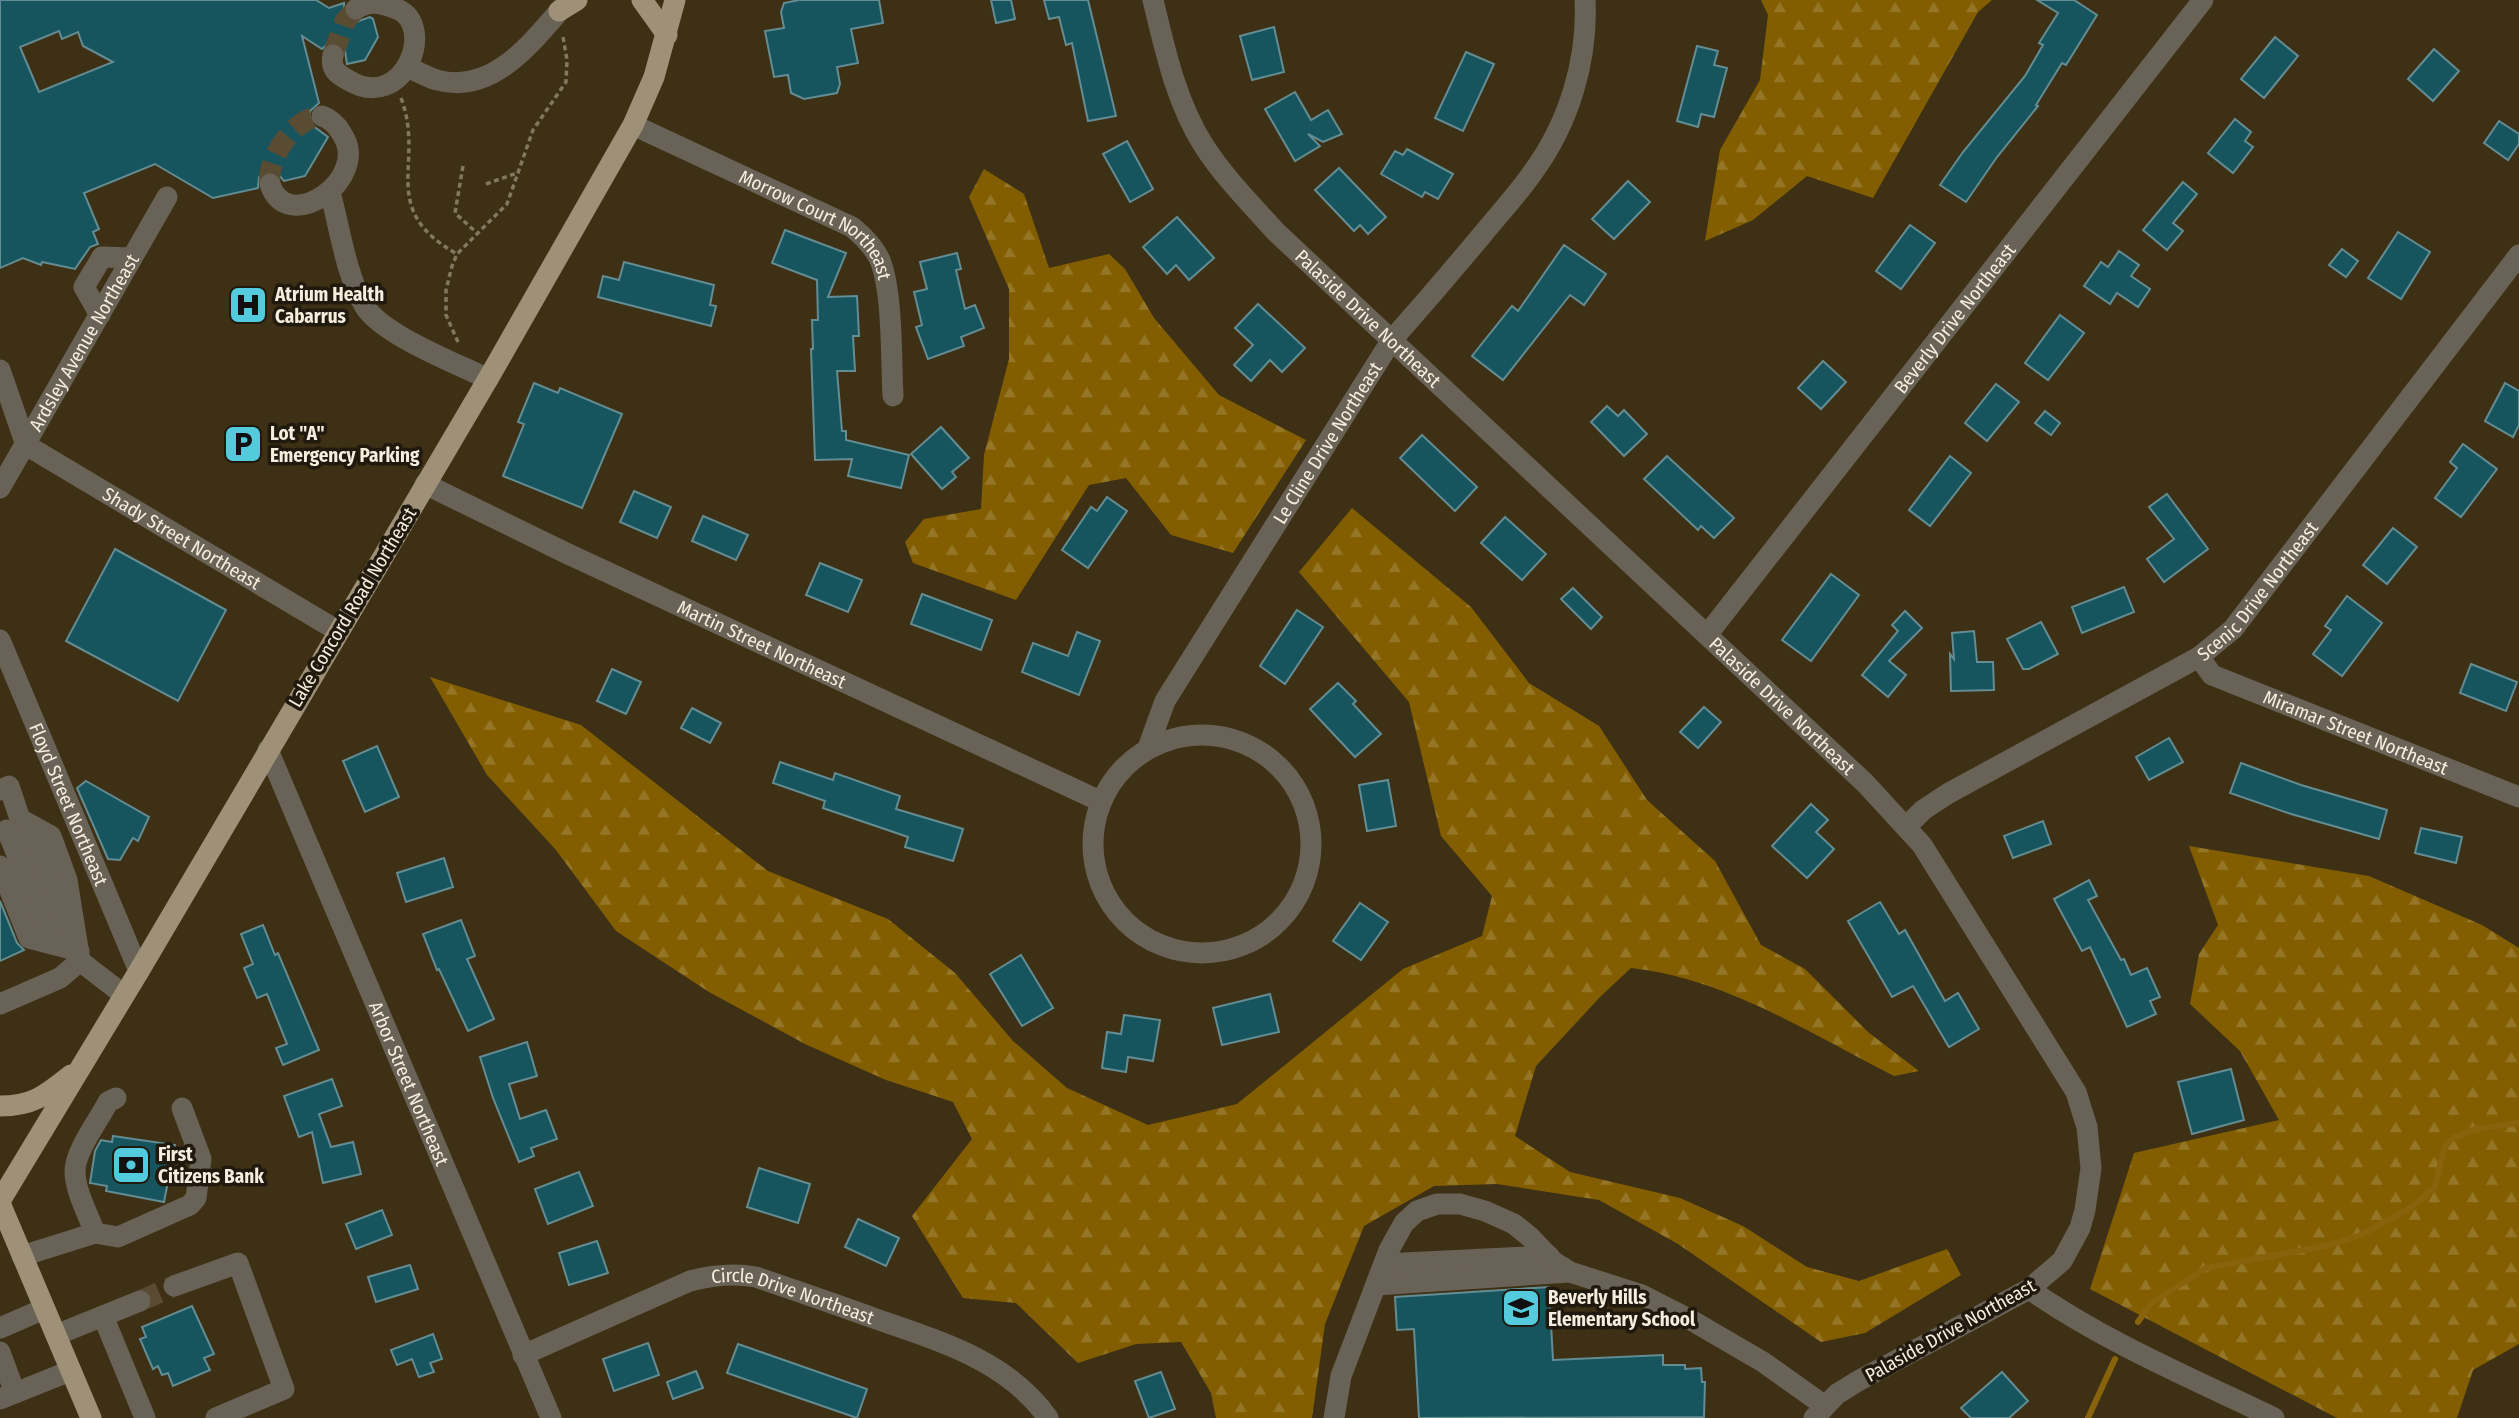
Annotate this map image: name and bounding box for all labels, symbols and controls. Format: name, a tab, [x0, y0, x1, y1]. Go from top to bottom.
street label: Morrow Court Northeast	[735, 165, 896, 283]
street label: Beverly Drive Northeast	[1889, 238, 2021, 398]
street label: Palaside Drive Northeast	[1290, 245, 1446, 393]
street label: Ardsley Avenue Northeast	[24, 249, 144, 435]
place label: Atrium Health Cabarrus	[274, 283, 384, 328]
hospital icon: Atrium Health Cabarrus	[227, 284, 269, 326]
street label: Le Cline Drive Northeast	[1268, 357, 1387, 528]
place label: Lot "A" Emergency Parking	[270, 422, 420, 467]
parking icon: Lot "A" Emergency Parking	[222, 423, 264, 465]
street label: Shady Street Northeast	[98, 482, 266, 595]
street label: Lake Concord Road Northeast	[284, 503, 422, 711]
street label: Scenic Drive Northeast	[2193, 516, 2324, 666]
street label: Martin Street Northeast	[674, 595, 850, 694]
street label: Palaside Drive Northeast	[1704, 632, 1860, 780]
street label: Miramar Street Northeast	[2260, 686, 2452, 780]
street label: Floyd Street Northeast	[24, 719, 113, 890]
street label: Arbor Street Northeast	[364, 998, 454, 1170]
place label: First Citizens Bank	[158, 1143, 264, 1188]
bank icon: First Citizens Bank	[110, 1144, 152, 1186]
street label: Circle Drive Northeast	[710, 1264, 878, 1330]
street label: Palaside Drive Northeast	[1861, 1274, 2040, 1387]
place label: Beverly Hills Elementary School	[1548, 1286, 1696, 1331]
school or university icon: Beverly Hills Elementary School	[1500, 1287, 1542, 1329]

